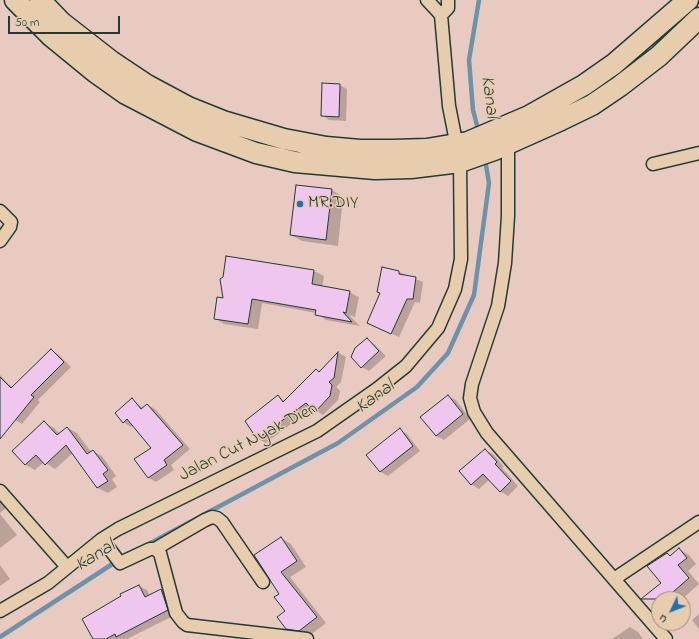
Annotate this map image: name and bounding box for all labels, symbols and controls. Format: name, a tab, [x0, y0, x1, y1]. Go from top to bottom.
scale bar	[10, 8, 122, 34]
text: 50 m	[15, 14, 39, 32]
water label: Kanal	[474, 75, 502, 119]
place label: MR.DIY	[308, 193, 358, 215]
marker: MR.DIY	[295, 199, 305, 209]
water label: Kanal	[352, 376, 400, 420]
street label: Jalan Cut Nyak Dien	[176, 399, 322, 487]
water label: Kanal	[72, 536, 120, 578]
north arrow	[651, 591, 691, 631]
text: U	[655, 611, 671, 627]

